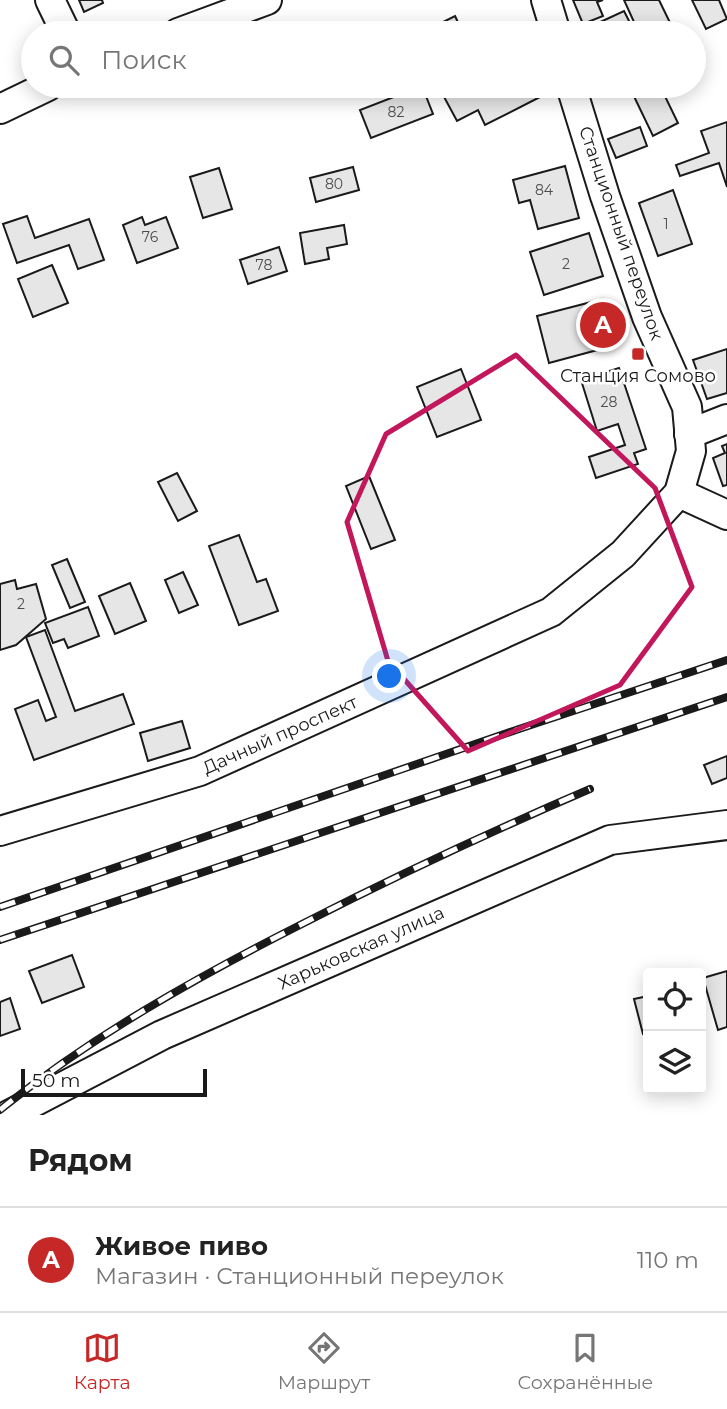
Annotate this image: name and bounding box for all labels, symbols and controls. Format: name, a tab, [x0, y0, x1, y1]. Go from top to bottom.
search box	[21, 21, 706, 98]
icon: search	[45, 41, 83, 79]
text: Поиск	[101, 44, 187, 76]
house number: 82	[388, 103, 404, 121]
street label: Станционный переулок	[574, 123, 668, 343]
house number: 80	[325, 175, 343, 193]
house number: 84	[535, 181, 554, 199]
house number: 1	[663, 215, 669, 233]
house number: 76	[142, 228, 159, 246]
house number: 2	[562, 255, 570, 273]
house number: 78	[256, 256, 273, 274]
pin: A	[580, 299, 626, 351]
marker: Станция Сомово	[630, 346, 646, 362]
place label: Станция Сомово	[560, 365, 716, 387]
house number: 28	[601, 393, 618, 411]
house number: 2	[17, 595, 25, 613]
your location	[372, 659, 406, 693]
street label: Дачный проспект	[199, 691, 361, 779]
street label: Харьковская улица	[274, 901, 448, 995]
map controls	[643, 968, 706, 1094]
button: locate	[643, 968, 706, 1031]
button: layers	[643, 1031, 706, 1094]
scale bar	[21, 1066, 206, 1098]
text: 50 m	[32, 1069, 80, 1092]
text: Рядом	[28, 1142, 133, 1179]
text: Живое пиво	[95, 1230, 268, 1262]
text: A	[42, 1246, 60, 1274]
text: 110 m	[637, 1246, 699, 1274]
text: Магазин · Станционный переулок	[95, 1262, 504, 1290]
tab: Карта	[74, 1329, 130, 1394]
tab: Маршрут	[278, 1329, 370, 1394]
tab: Сохранённые	[517, 1329, 653, 1394]

